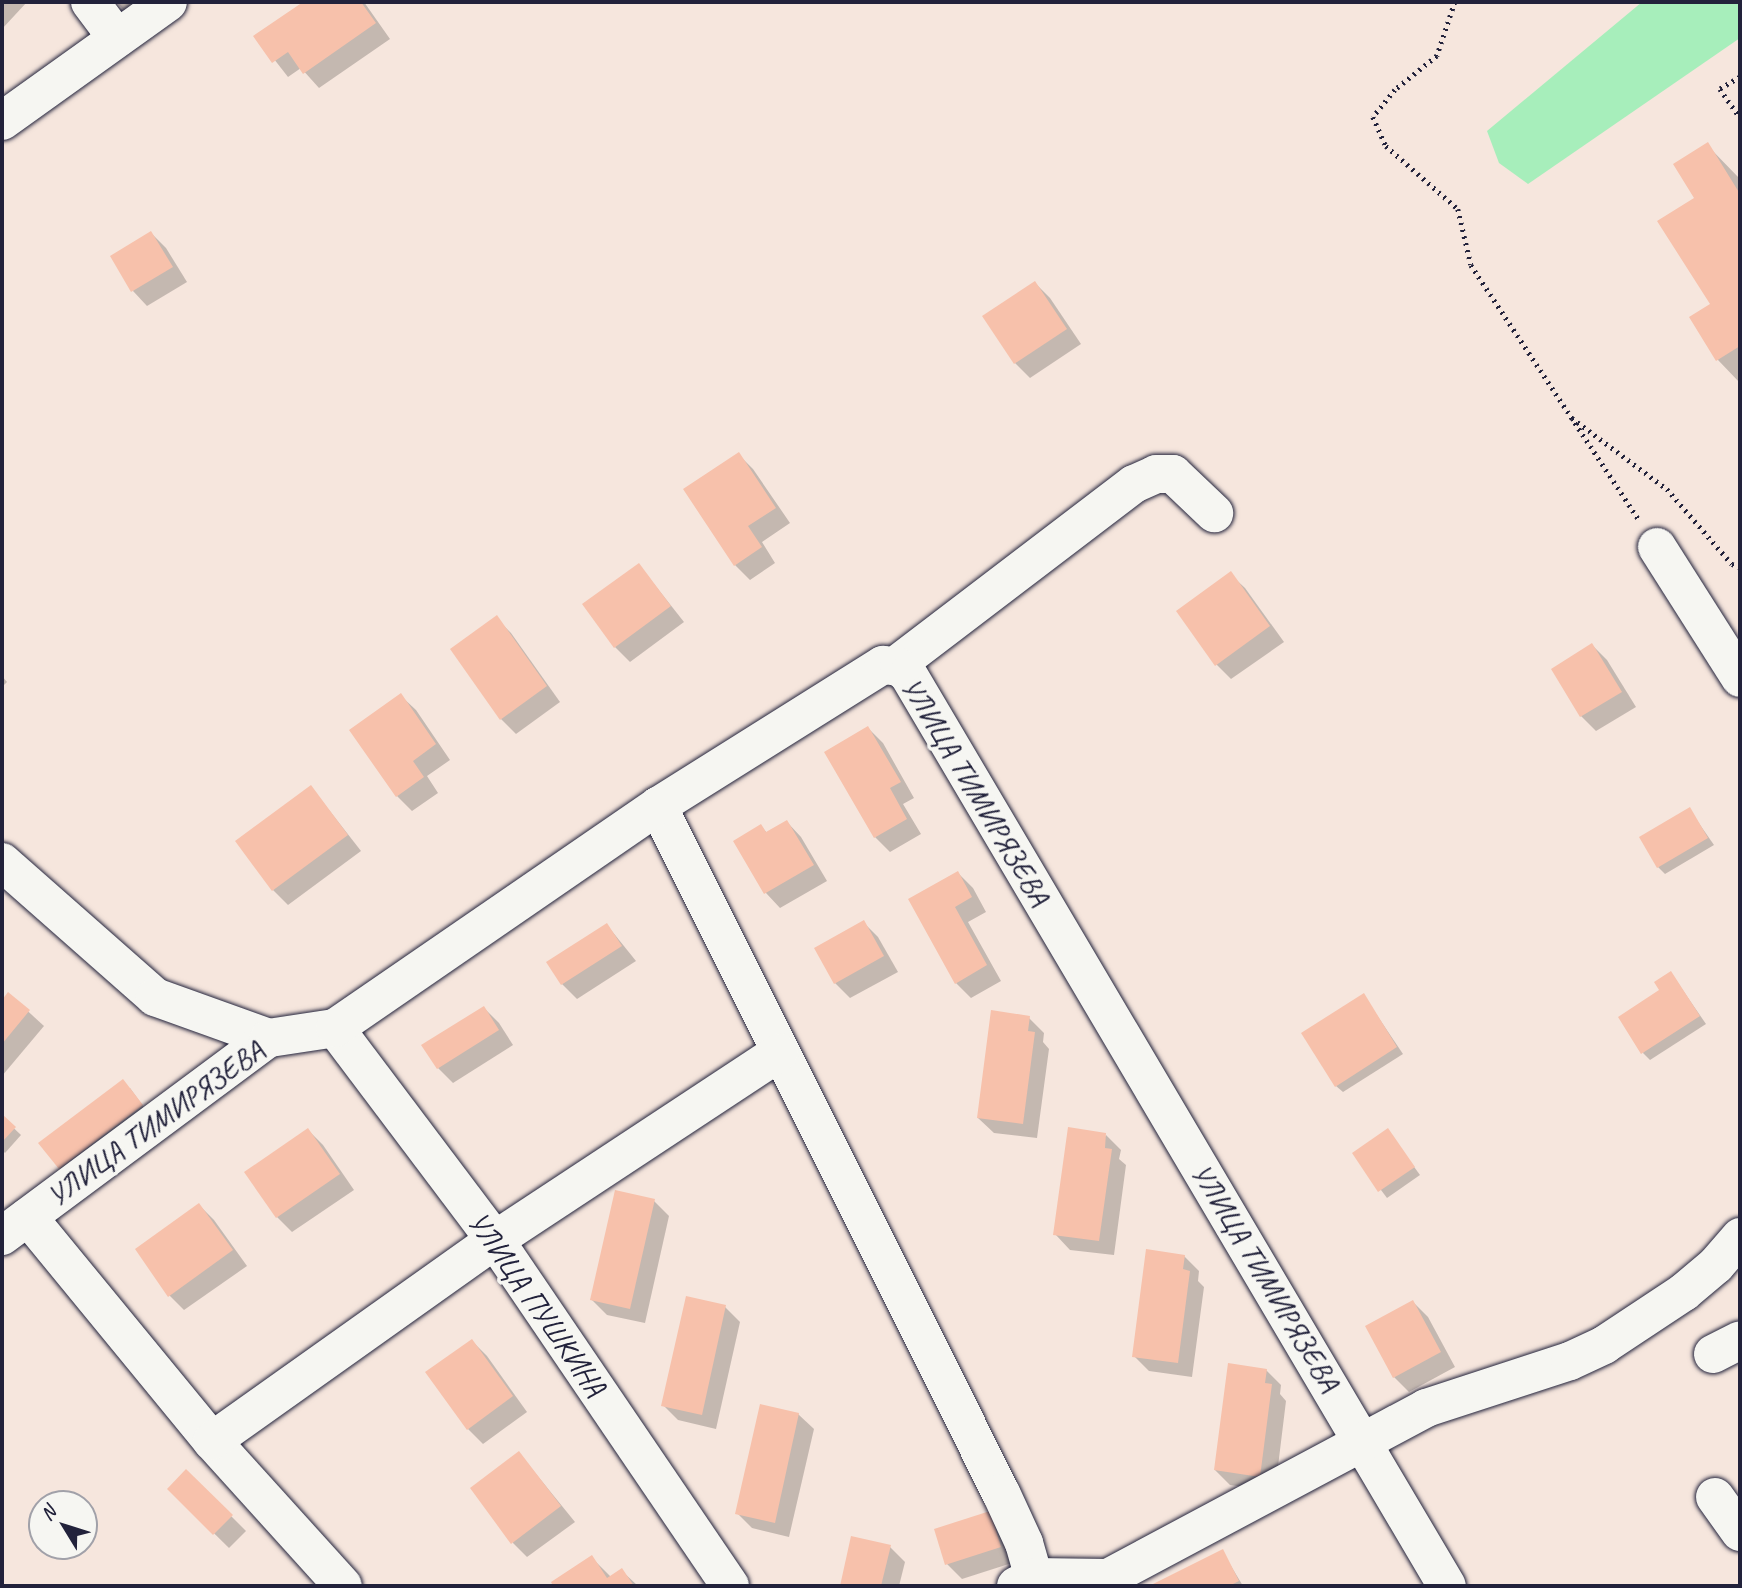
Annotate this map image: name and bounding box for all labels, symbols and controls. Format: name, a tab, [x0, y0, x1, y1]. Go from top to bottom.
street label: УЛИЦА ТИМИРЯЗЕВА	[894, 671, 1058, 911]
street label: УЛИЦА ТИМИРЯЗЕВА	[40, 1032, 270, 1214]
street label: УЛИЦА ТИМИРЯЗЕВА	[1184, 1157, 1348, 1397]
street label: УЛИЦА ПУШКИНА	[460, 1205, 614, 1403]
north arrow	[28, 1490, 98, 1560]
text: N	[35, 1501, 61, 1525]

